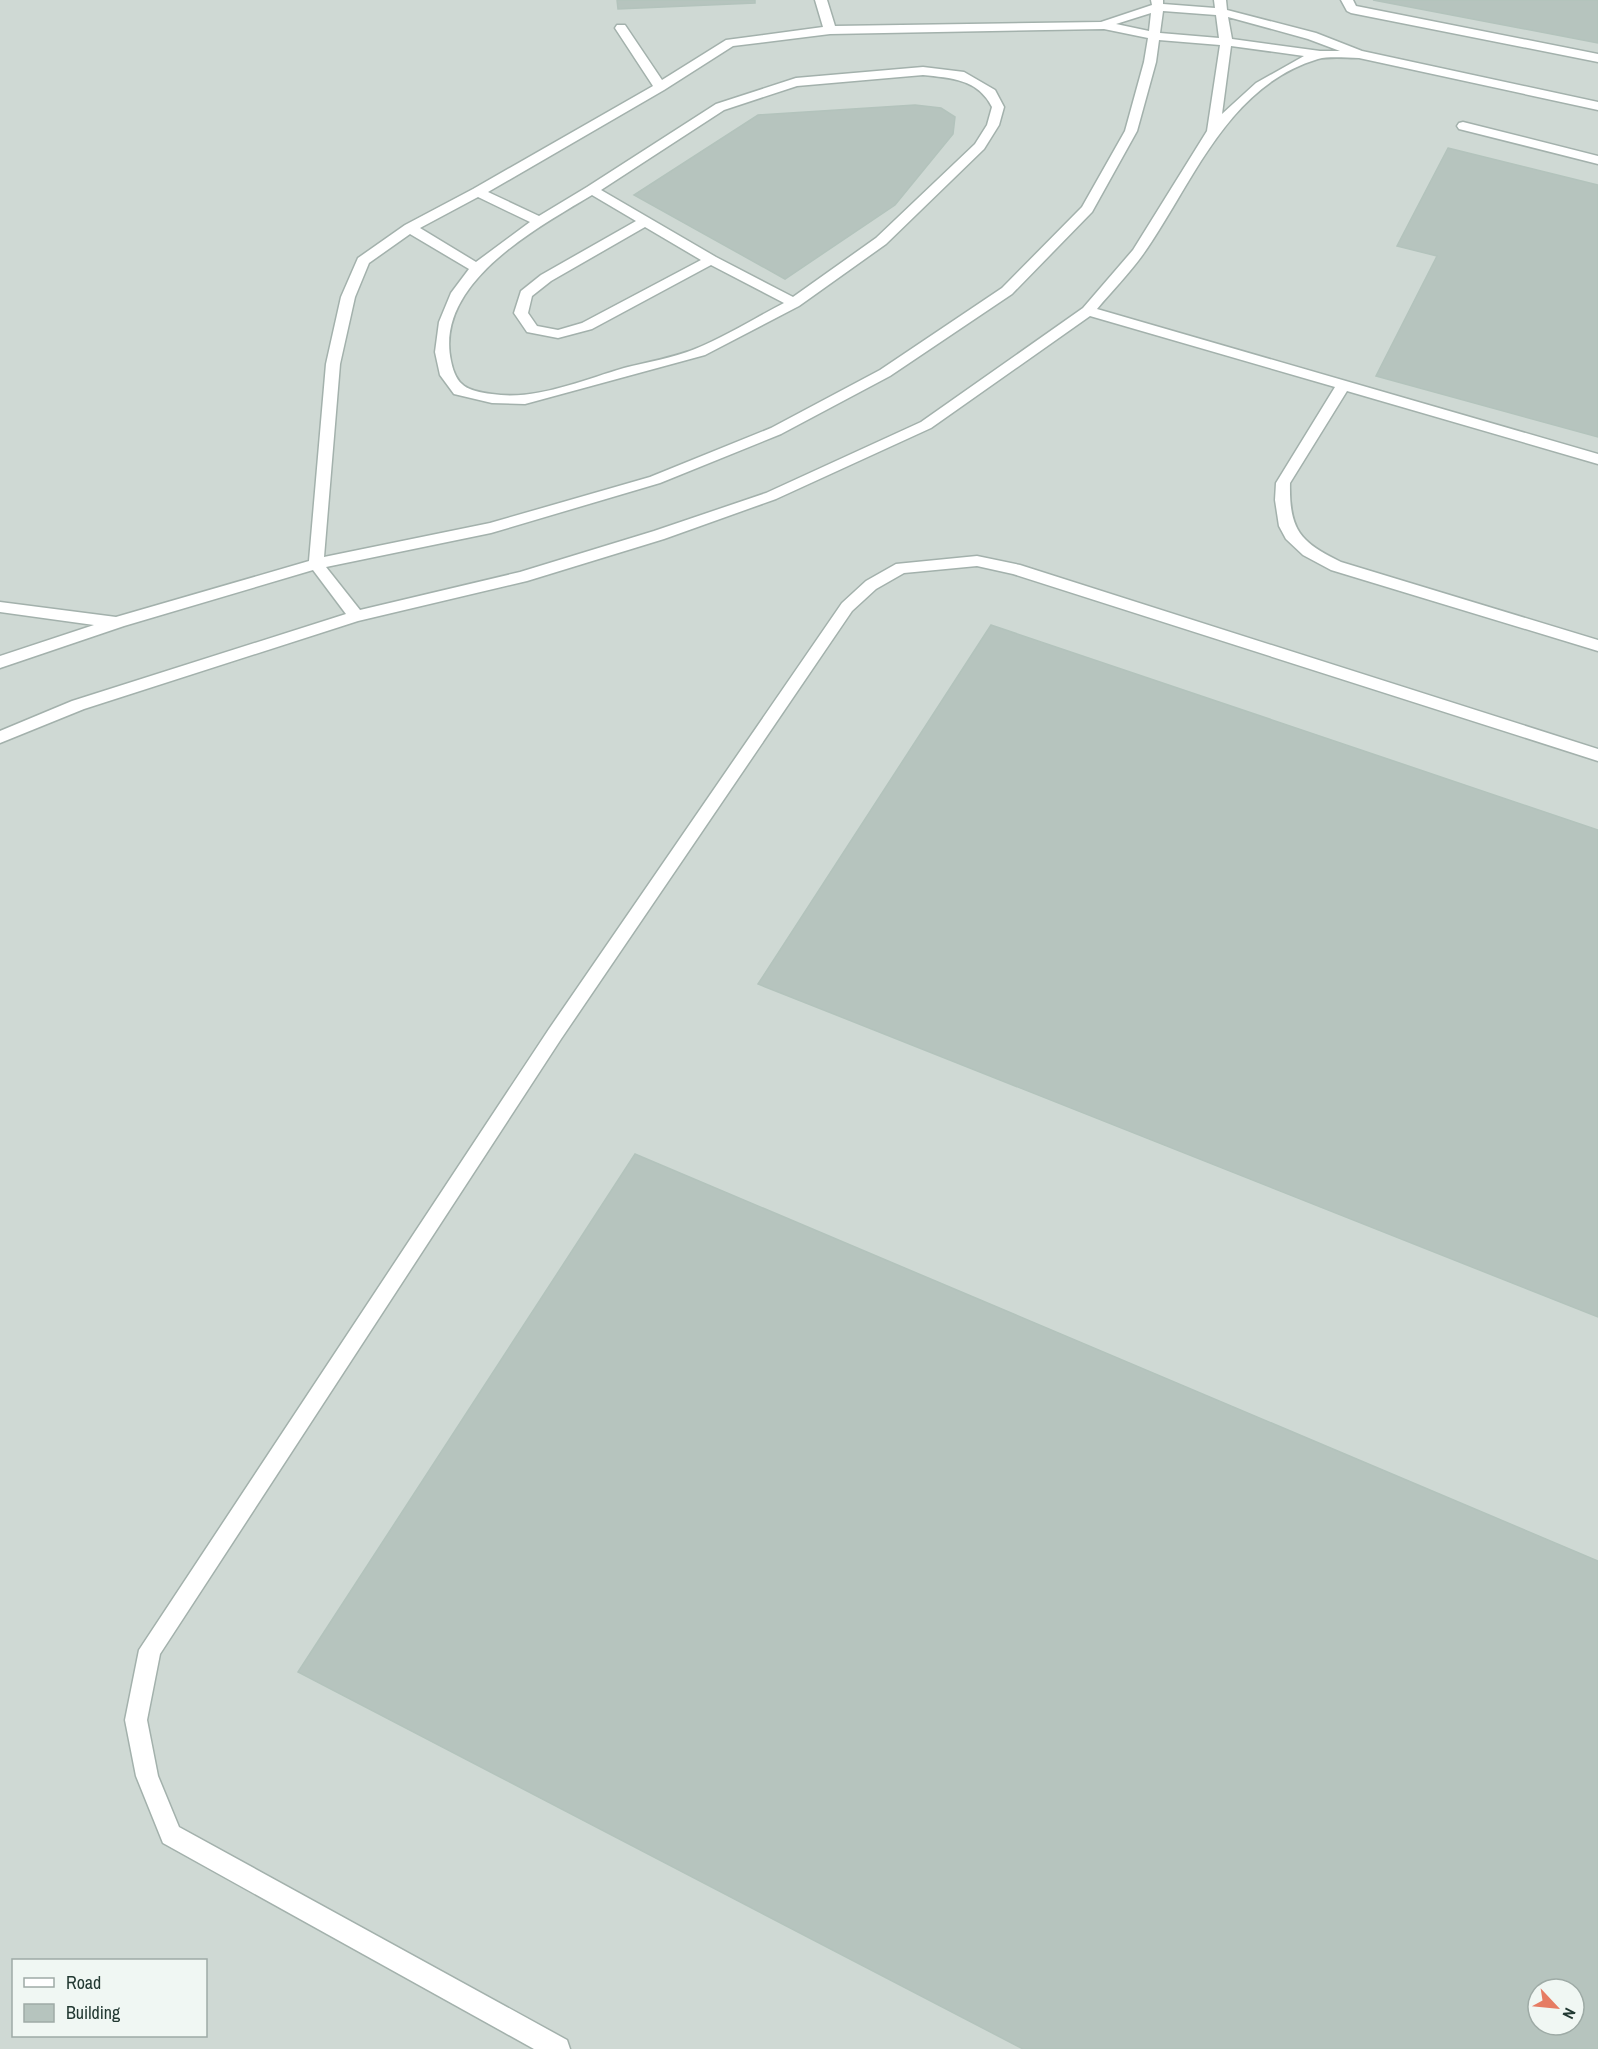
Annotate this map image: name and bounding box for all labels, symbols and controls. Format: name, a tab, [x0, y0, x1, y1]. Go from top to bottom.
legend	[12, 1959, 207, 2037]
text: Road	[66, 1970, 101, 1995]
north arrow	[1526, 1977, 1586, 2037]
text: Building	[66, 2000, 121, 2025]
text: N	[1558, 2004, 1581, 2023]

